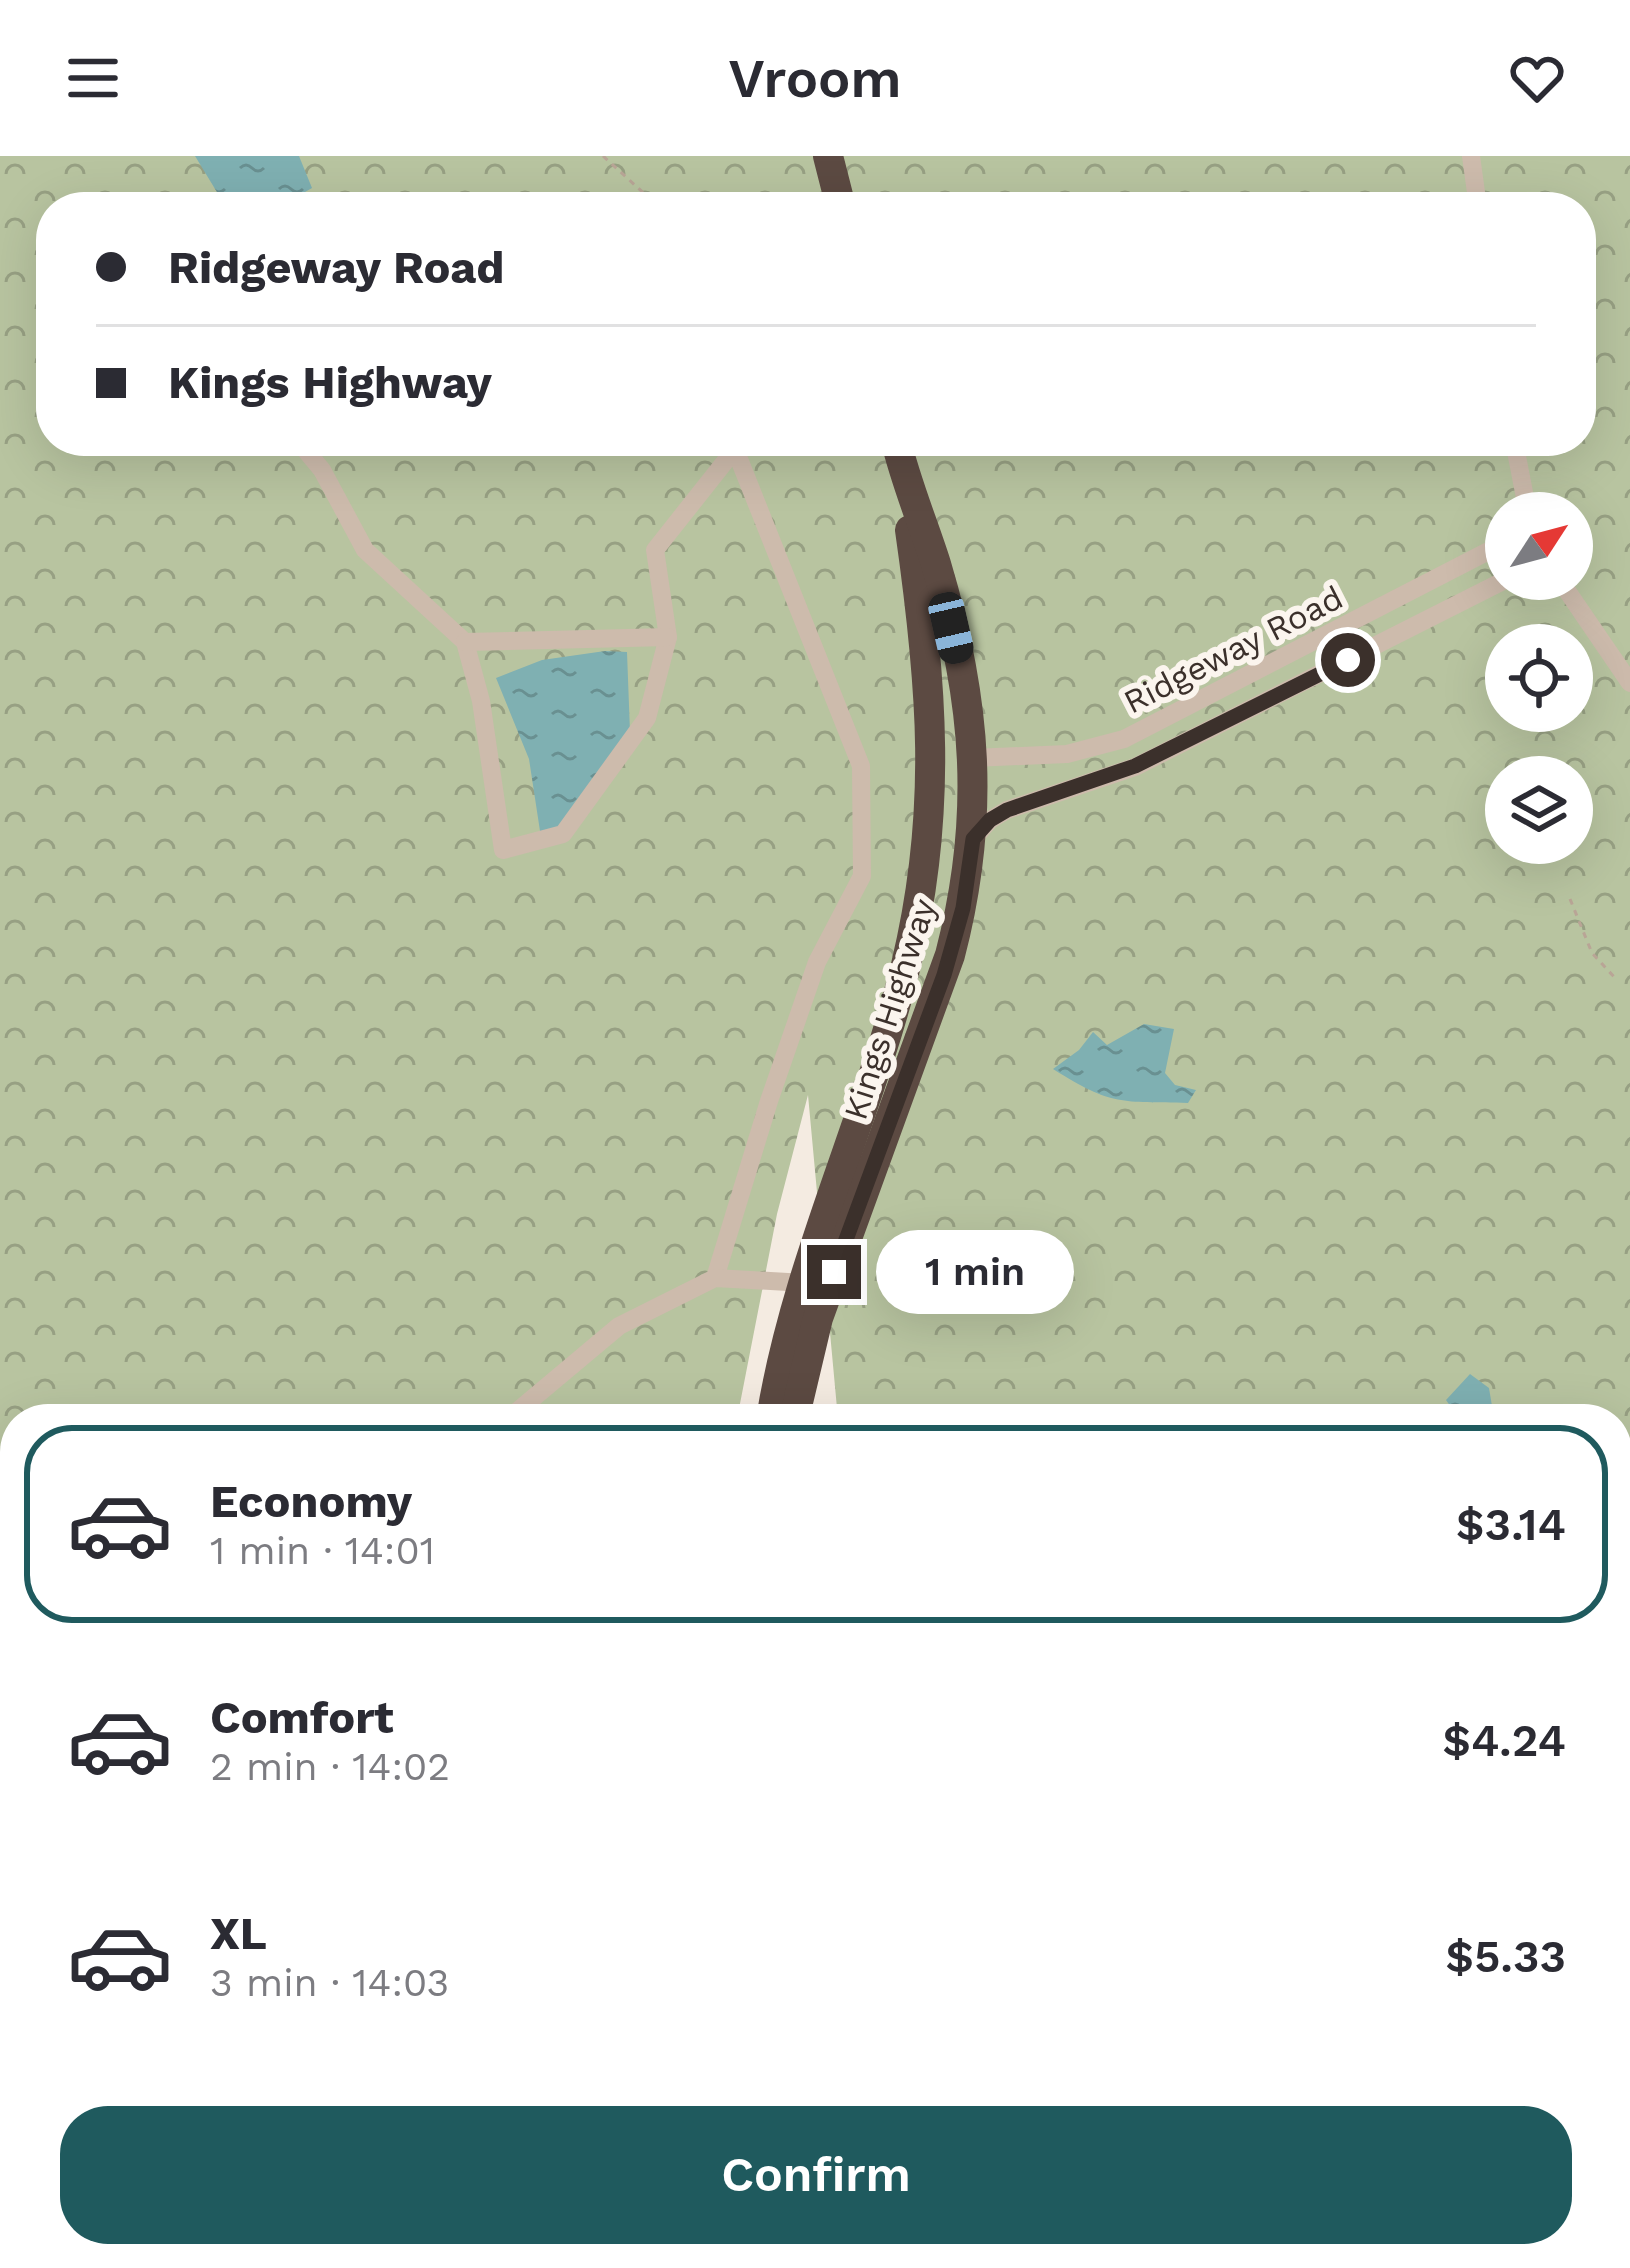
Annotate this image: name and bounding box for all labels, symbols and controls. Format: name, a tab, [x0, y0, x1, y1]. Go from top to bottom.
icon: menu	[60, 45, 126, 111]
icon: heart	[1504, 45, 1570, 111]
text: Vroom	[729, 47, 901, 110]
text: Ridgeway Road	[168, 241, 504, 294]
text: Kings Highway	[168, 356, 492, 409]
north arrow	[1485, 492, 1593, 600]
map controls	[1485, 492, 1593, 864]
street label: Ridgeway Road	[1117, 577, 1349, 721]
car	[925, 589, 977, 667]
button: locate	[1485, 624, 1593, 732]
route start	[1321, 633, 1375, 687]
button: layers	[1485, 756, 1593, 864]
street label: Kings Highway	[835, 894, 944, 1124]
callout: 1 min	[876, 1230, 1074, 1314]
route end	[807, 1245, 861, 1299]
text: 1 min	[925, 1249, 1025, 1294]
icon: car	[66, 1470, 174, 1578]
text: Economy	[210, 1475, 412, 1528]
text: $3.14	[1456, 1498, 1566, 1551]
text: 1 min · 14:01	[210, 1528, 435, 1573]
icon: car	[66, 1686, 174, 1794]
text: Comfort	[210, 1691, 394, 1744]
text: $4.24	[1442, 1714, 1566, 1767]
text: 2 min · 14:02	[210, 1744, 450, 1789]
icon: car	[66, 1902, 174, 2010]
text: XL	[210, 1907, 267, 1960]
text: $5.33	[1446, 1930, 1566, 1983]
text: 3 min · 14:03	[210, 1960, 449, 2005]
button: Confirm	[60, 2106, 1572, 2244]

